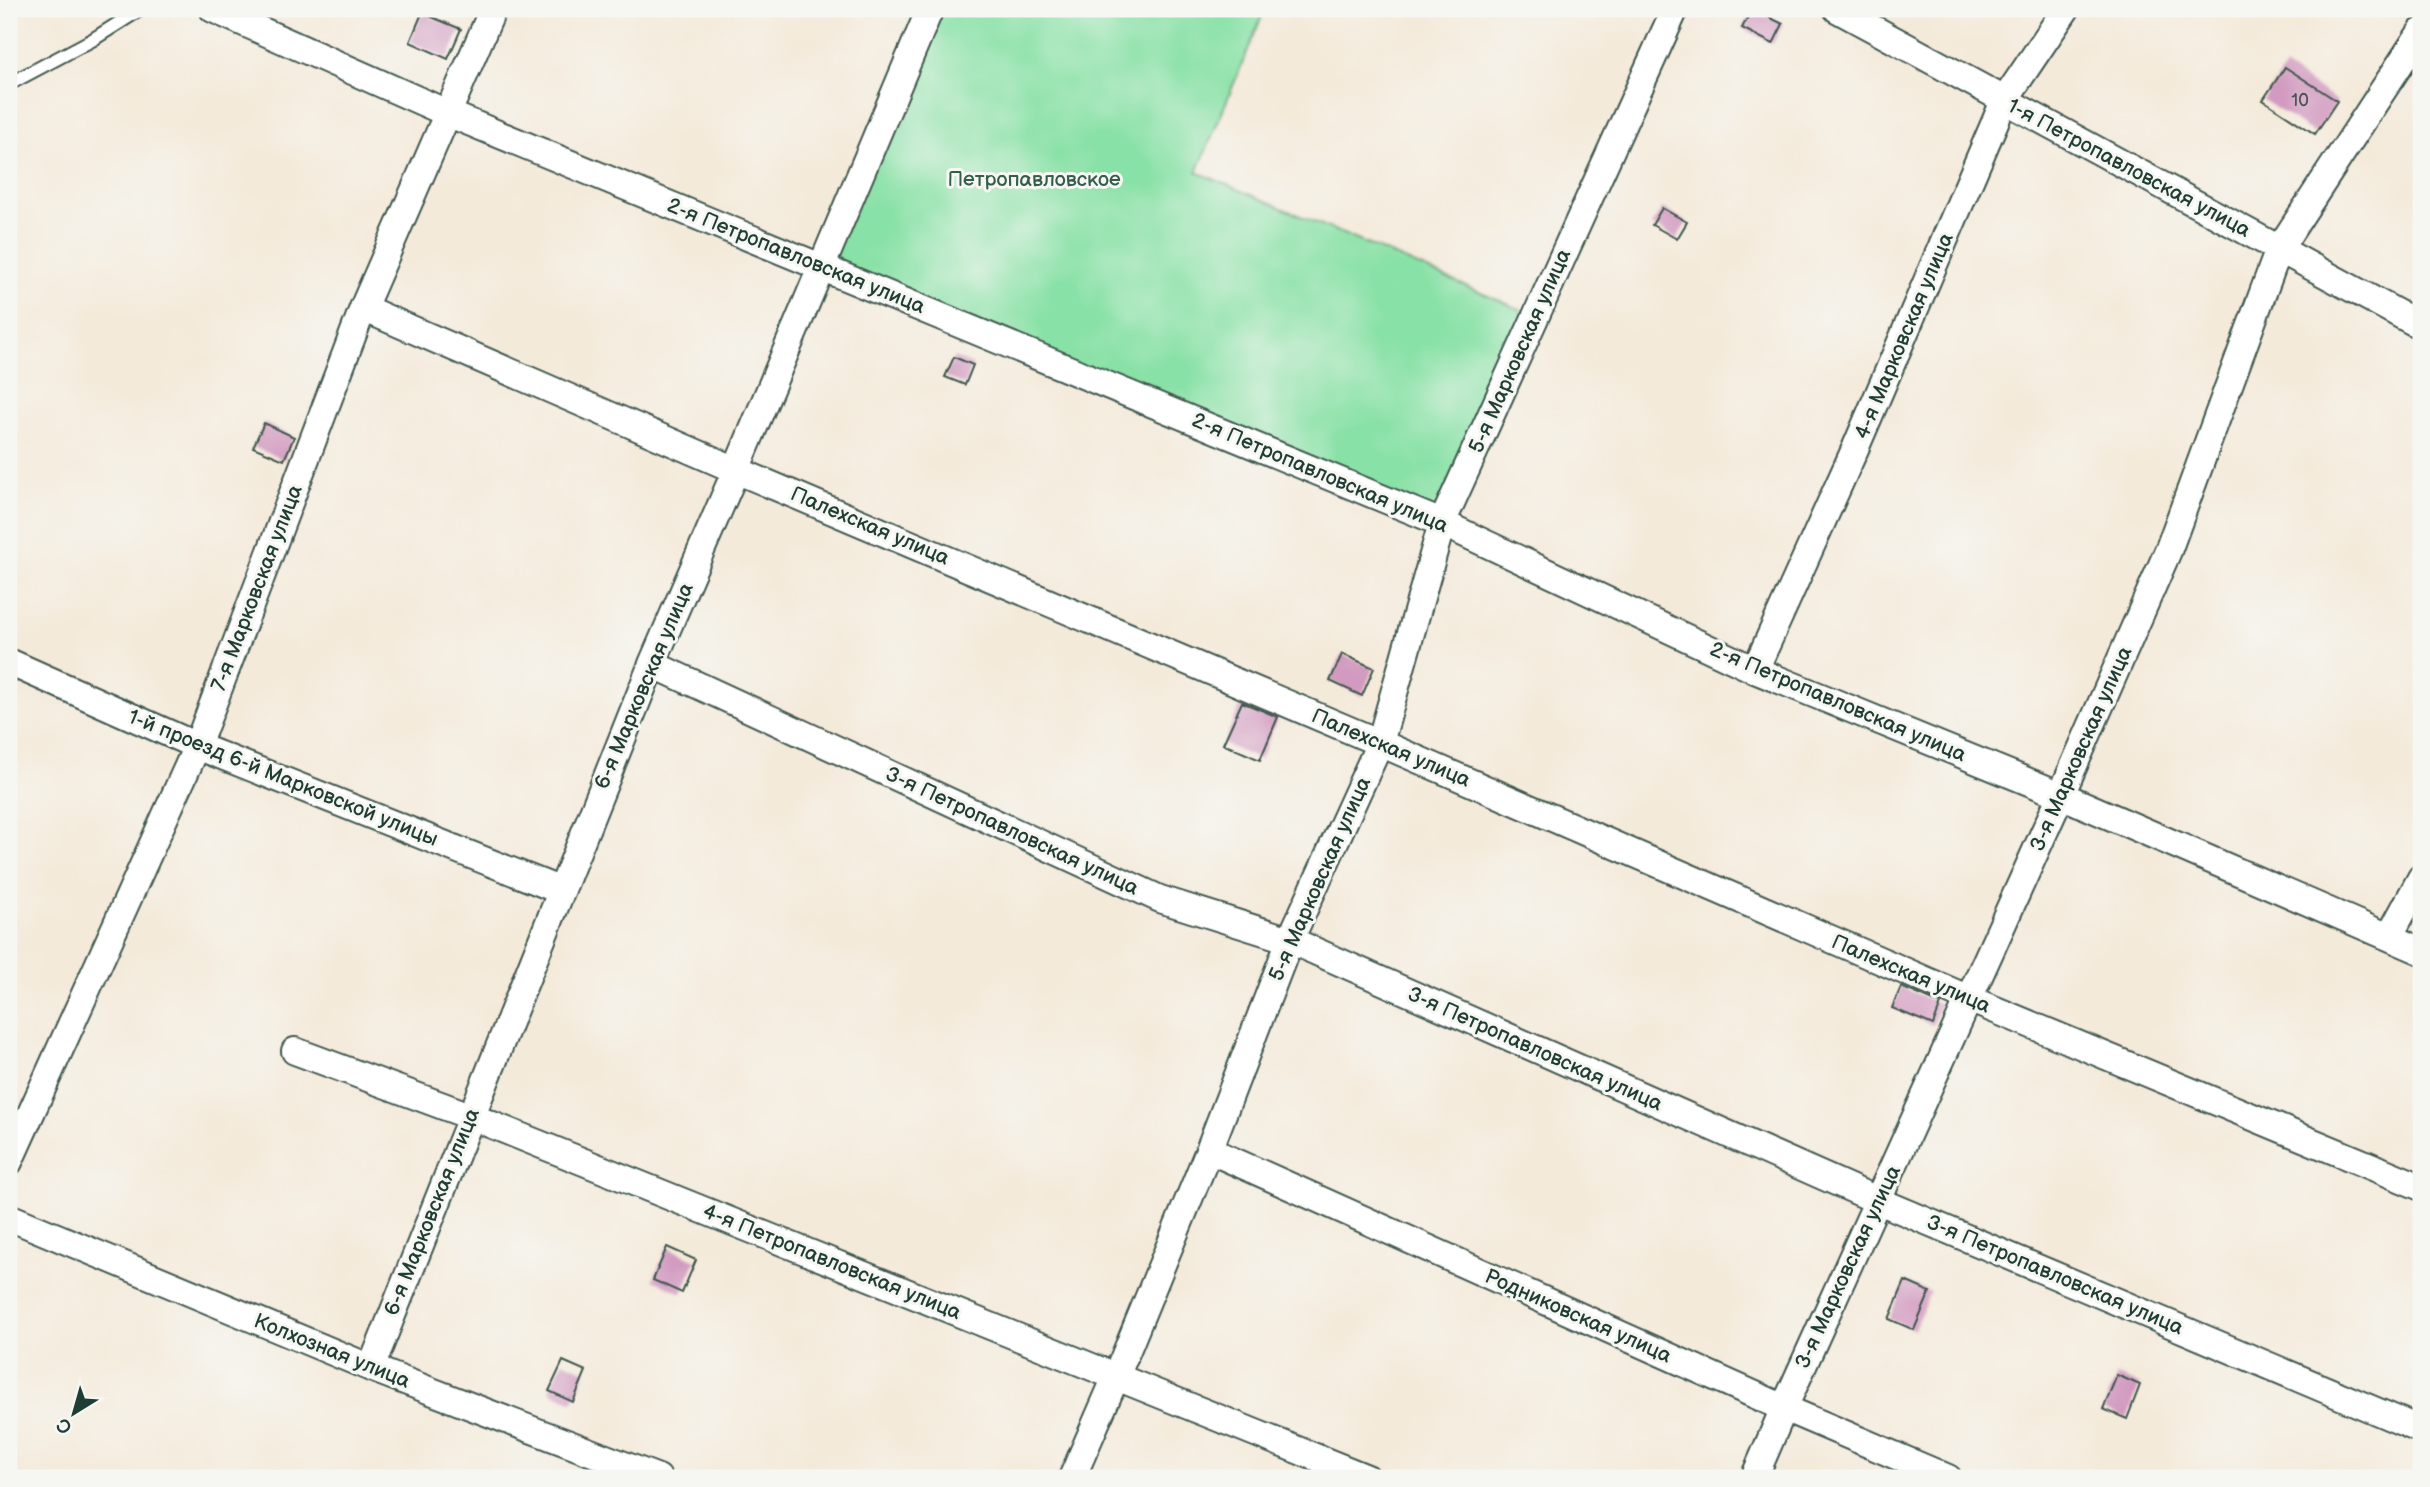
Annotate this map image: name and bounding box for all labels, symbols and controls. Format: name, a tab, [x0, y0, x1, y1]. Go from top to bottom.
house number: 10	[2291, 90, 2309, 111]
street label: 1-я Петропавловская улица	[2003, 93, 2255, 243]
park label: Петропавловское	[947, 167, 1121, 192]
street label: 2-я Петропавловская улица	[663, 193, 929, 319]
street label: 4-я Марковская улица	[1849, 229, 1959, 443]
street label: 5-я Марковская улица	[1464, 245, 1577, 457]
street label: 2-я Петропавловская улица	[1188, 408, 1452, 539]
street label: 7-я Марковская улица	[206, 481, 308, 695]
street label: Палехская улица	[787, 481, 954, 571]
street label: 6-я Марковская улица	[589, 579, 699, 793]
street label: 2-я Петропавловская улица	[1706, 637, 1970, 768]
street label: 3-я Марковская улица	[2025, 642, 2138, 855]
street label: Палехская улица	[1308, 703, 1475, 793]
street label: 1-й проезд 6-й Марковской улицы	[124, 704, 442, 852]
street label: 3-я Петропавловская улица	[881, 761, 1143, 901]
street label: 5-я Марковская улица	[1264, 773, 1377, 985]
street label: Палехская улица	[1828, 929, 1995, 1019]
street label: 3-я Петропавловская улица	[1404, 981, 1667, 1117]
street label: 6-я Марковская улица	[379, 1104, 485, 1319]
street label: 3-я Марковская улица	[1790, 1161, 1906, 1373]
street label: 4-я Петропавловская улица	[699, 1199, 965, 1326]
street label: 3-я Петропавловская улица	[1923, 1210, 2188, 1341]
street label: Родниковская улица	[1481, 1264, 1676, 1369]
street label: Колхозная улица	[250, 1308, 414, 1394]
north arrow	[38, 1378, 108, 1448]
text: С	[52, 1412, 77, 1439]

